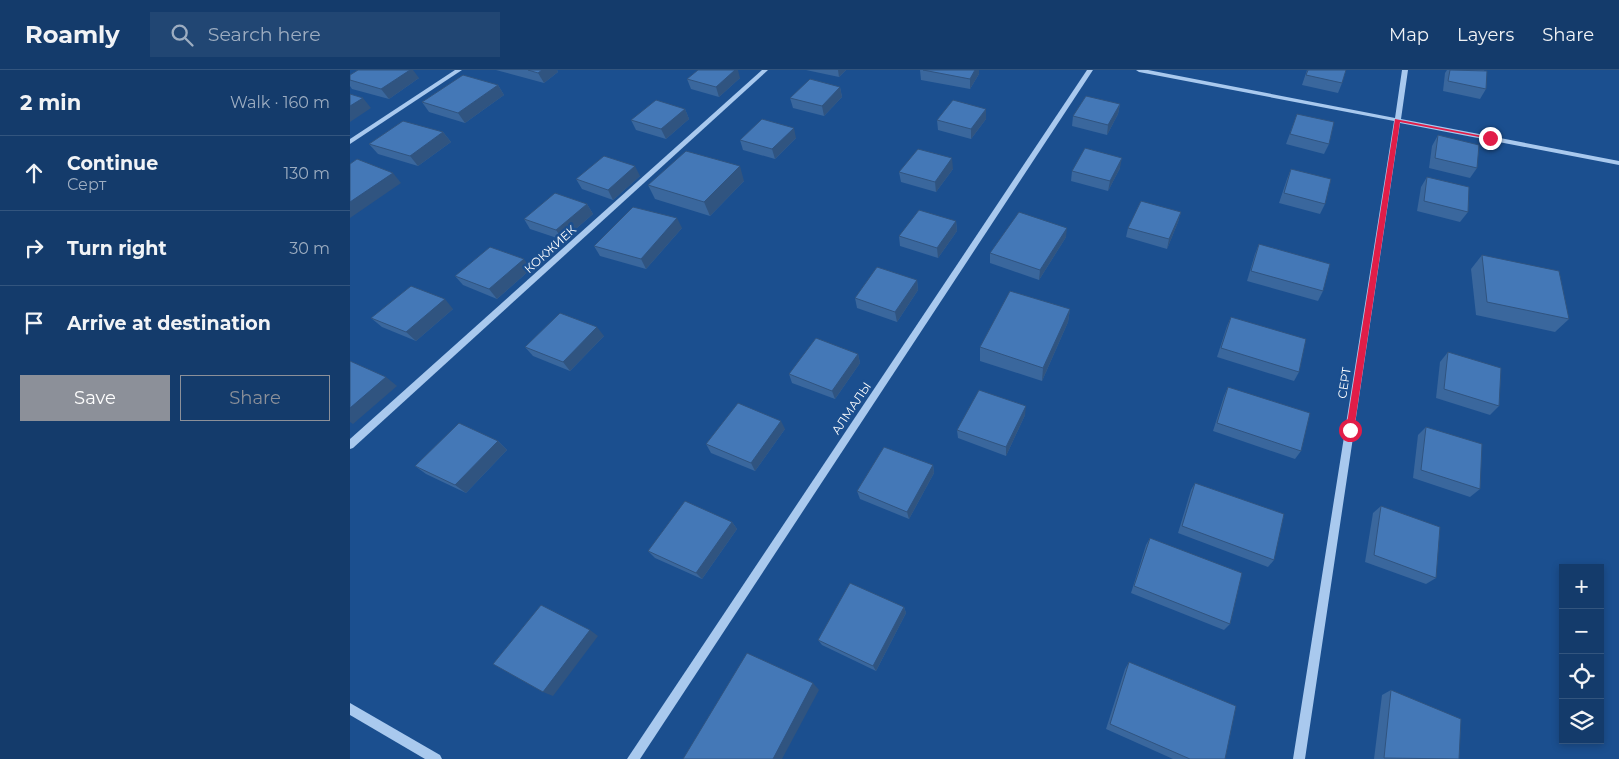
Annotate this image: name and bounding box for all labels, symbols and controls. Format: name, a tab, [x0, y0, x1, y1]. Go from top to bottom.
search box	[150, 12, 500, 57]
text: Roamly	[25, 20, 120, 49]
icon: search	[168, 21, 196, 49]
text: Search here	[208, 23, 321, 46]
text: Map	[1389, 24, 1429, 46]
text: Layers	[1457, 24, 1514, 46]
text: Share	[1542, 24, 1594, 46]
text: 2 min	[20, 90, 81, 115]
text: Walk · 160 m	[230, 93, 330, 112]
route end	[1479, 127, 1502, 150]
text: Continue	[67, 152, 158, 175]
icon: ahead	[20, 159, 48, 187]
text: 130 m	[283, 164, 330, 183]
text: Серт	[67, 175, 106, 194]
street label: КОКЖИЕК	[521, 221, 579, 276]
icon: right	[20, 234, 48, 262]
text: Turn right	[67, 237, 167, 260]
text: 30 m	[289, 239, 330, 258]
icon: arrive	[20, 309, 48, 337]
text: Arrive at destination	[67, 312, 271, 335]
street label: СЕРТ	[1334, 366, 1354, 400]
button: Save	[20, 375, 170, 421]
button: Share	[180, 375, 330, 421]
street label: АЛМАЛЫ	[828, 379, 874, 437]
route start	[1339, 419, 1362, 442]
map controls	[1559, 564, 1604, 744]
button: +	[1559, 564, 1604, 609]
button: −	[1559, 609, 1604, 654]
button: locate	[1559, 654, 1604, 699]
button: layers	[1559, 699, 1604, 744]

